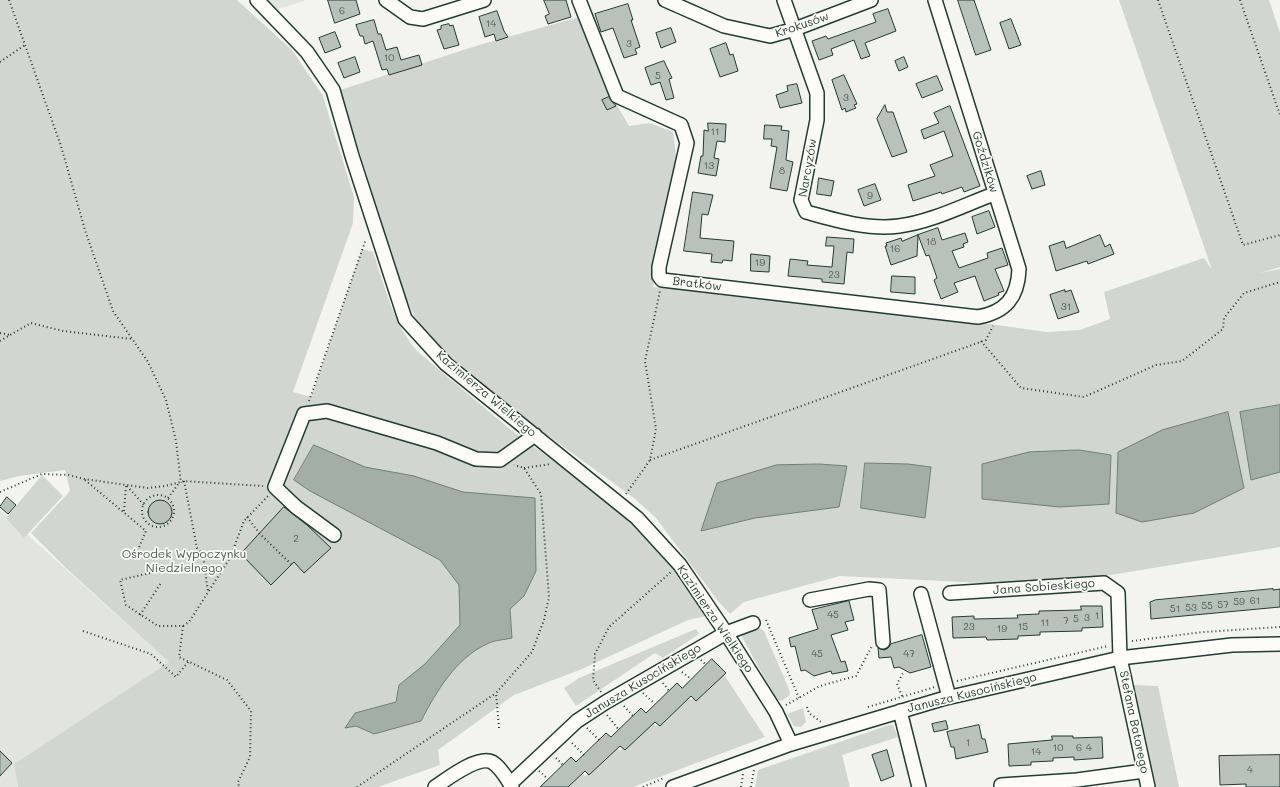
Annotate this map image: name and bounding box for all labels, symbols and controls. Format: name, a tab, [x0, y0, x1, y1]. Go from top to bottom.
house number: 6	[339, 5, 345, 17]
street label: Krokusów	[773, 9, 831, 41]
house number: 14	[486, 18, 496, 30]
house number: 3	[626, 38, 632, 50]
house number: 10	[384, 52, 394, 64]
house number: 5	[655, 70, 661, 82]
house number: 3	[843, 92, 849, 104]
house number: 11	[711, 126, 719, 138]
street label: Goździków	[969, 130, 1001, 194]
street label: Narcyzów	[796, 138, 820, 198]
house number: 13	[704, 160, 714, 172]
house number: 8	[779, 165, 785, 177]
house number: 9	[867, 190, 873, 202]
house number: 18	[926, 236, 936, 248]
house number: 16	[890, 243, 900, 255]
house number: 19	[755, 257, 765, 269]
house number: 23	[828, 269, 840, 281]
street label: Bratków	[672, 274, 722, 294]
house number: 31	[1061, 301, 1071, 313]
street label: Kazimierza Wielkiego	[433, 348, 539, 440]
house number: 2	[293, 533, 299, 545]
park label: Ośrodek Wypoczynku Niedzielnego	[122, 547, 246, 575]
street label: Kazimierza Wielkiego	[674, 563, 756, 675]
street label: Jana Sobieskiego	[993, 576, 1095, 598]
house number: 61	[1250, 595, 1260, 607]
house number: 59	[1233, 596, 1245, 608]
house number: 57	[1217, 599, 1229, 611]
house number: 55	[1201, 600, 1213, 612]
house number: 53	[1185, 602, 1197, 614]
house number: 51	[1170, 603, 1180, 615]
house number: 45	[827, 609, 839, 621]
house number: 1	[1095, 610, 1099, 622]
house number: 3	[1084, 612, 1090, 624]
house number: 5	[1073, 613, 1079, 625]
house number: 7	[1063, 615, 1069, 627]
house number: 11	[1041, 617, 1049, 629]
house number: 23	[963, 621, 975, 633]
house number: 15	[1018, 621, 1028, 633]
house number: 19	[997, 623, 1007, 635]
street label: Janusza Kusocińskiego	[582, 641, 704, 721]
house number: 45	[811, 648, 823, 660]
house number: 47	[903, 648, 915, 660]
street label: Stefana Batorego	[1116, 669, 1152, 775]
street label: Janusza Kusocińskiego	[906, 670, 1038, 716]
house number: 1	[966, 737, 970, 749]
house number: 10	[1053, 742, 1063, 754]
house number: 6	[1076, 742, 1082, 754]
house number: 4	[1086, 742, 1092, 754]
house number: 14	[1031, 746, 1041, 758]
house number: 4	[1247, 764, 1253, 776]

